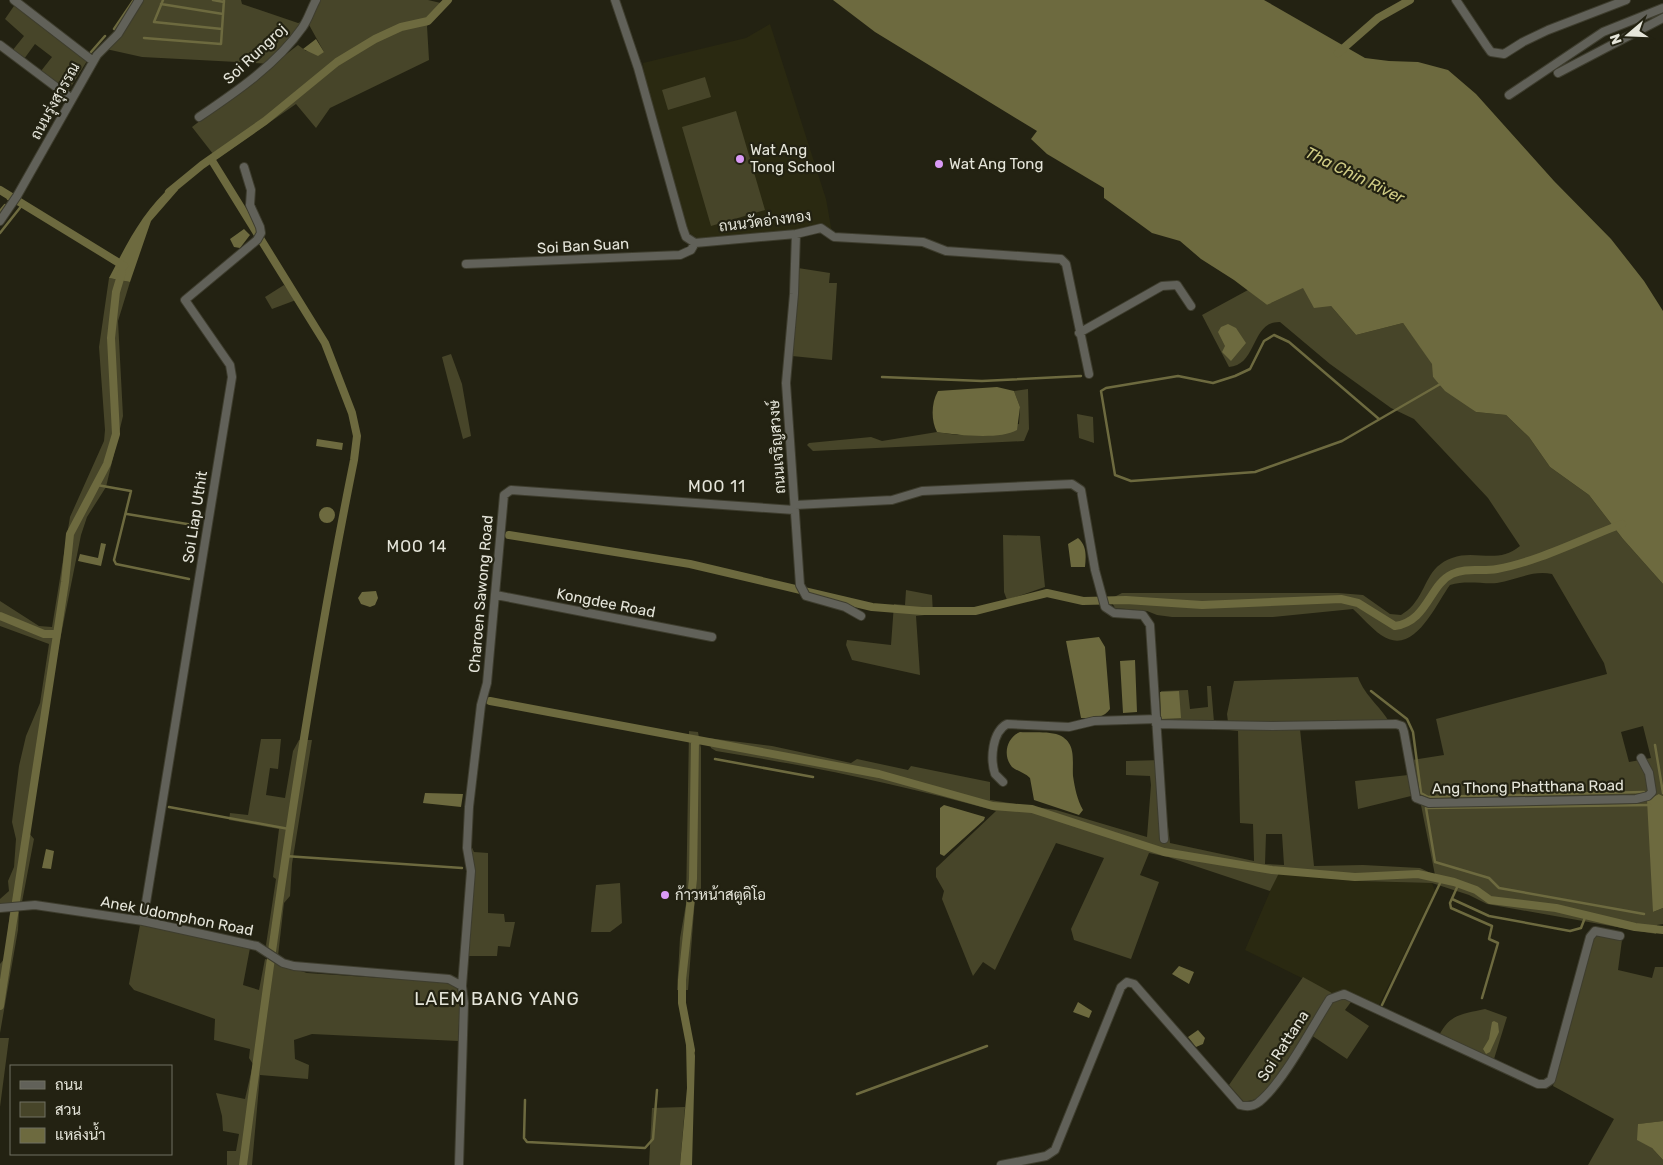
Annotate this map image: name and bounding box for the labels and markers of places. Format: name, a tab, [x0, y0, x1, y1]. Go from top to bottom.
place label: Wat Ang Tong School	[750, 141, 835, 176]
marker: Wat Ang Tong School	[734, 153, 746, 165]
place label: Wat Ang Tong	[949, 155, 1043, 173]
marker: Wat Ang Tong	[933, 158, 945, 170]
place label: ก้าวหน้าสตูดิโอ	[675, 885, 766, 905]
marker: ก้าวหน้าสตูดิโอ	[659, 889, 671, 901]

